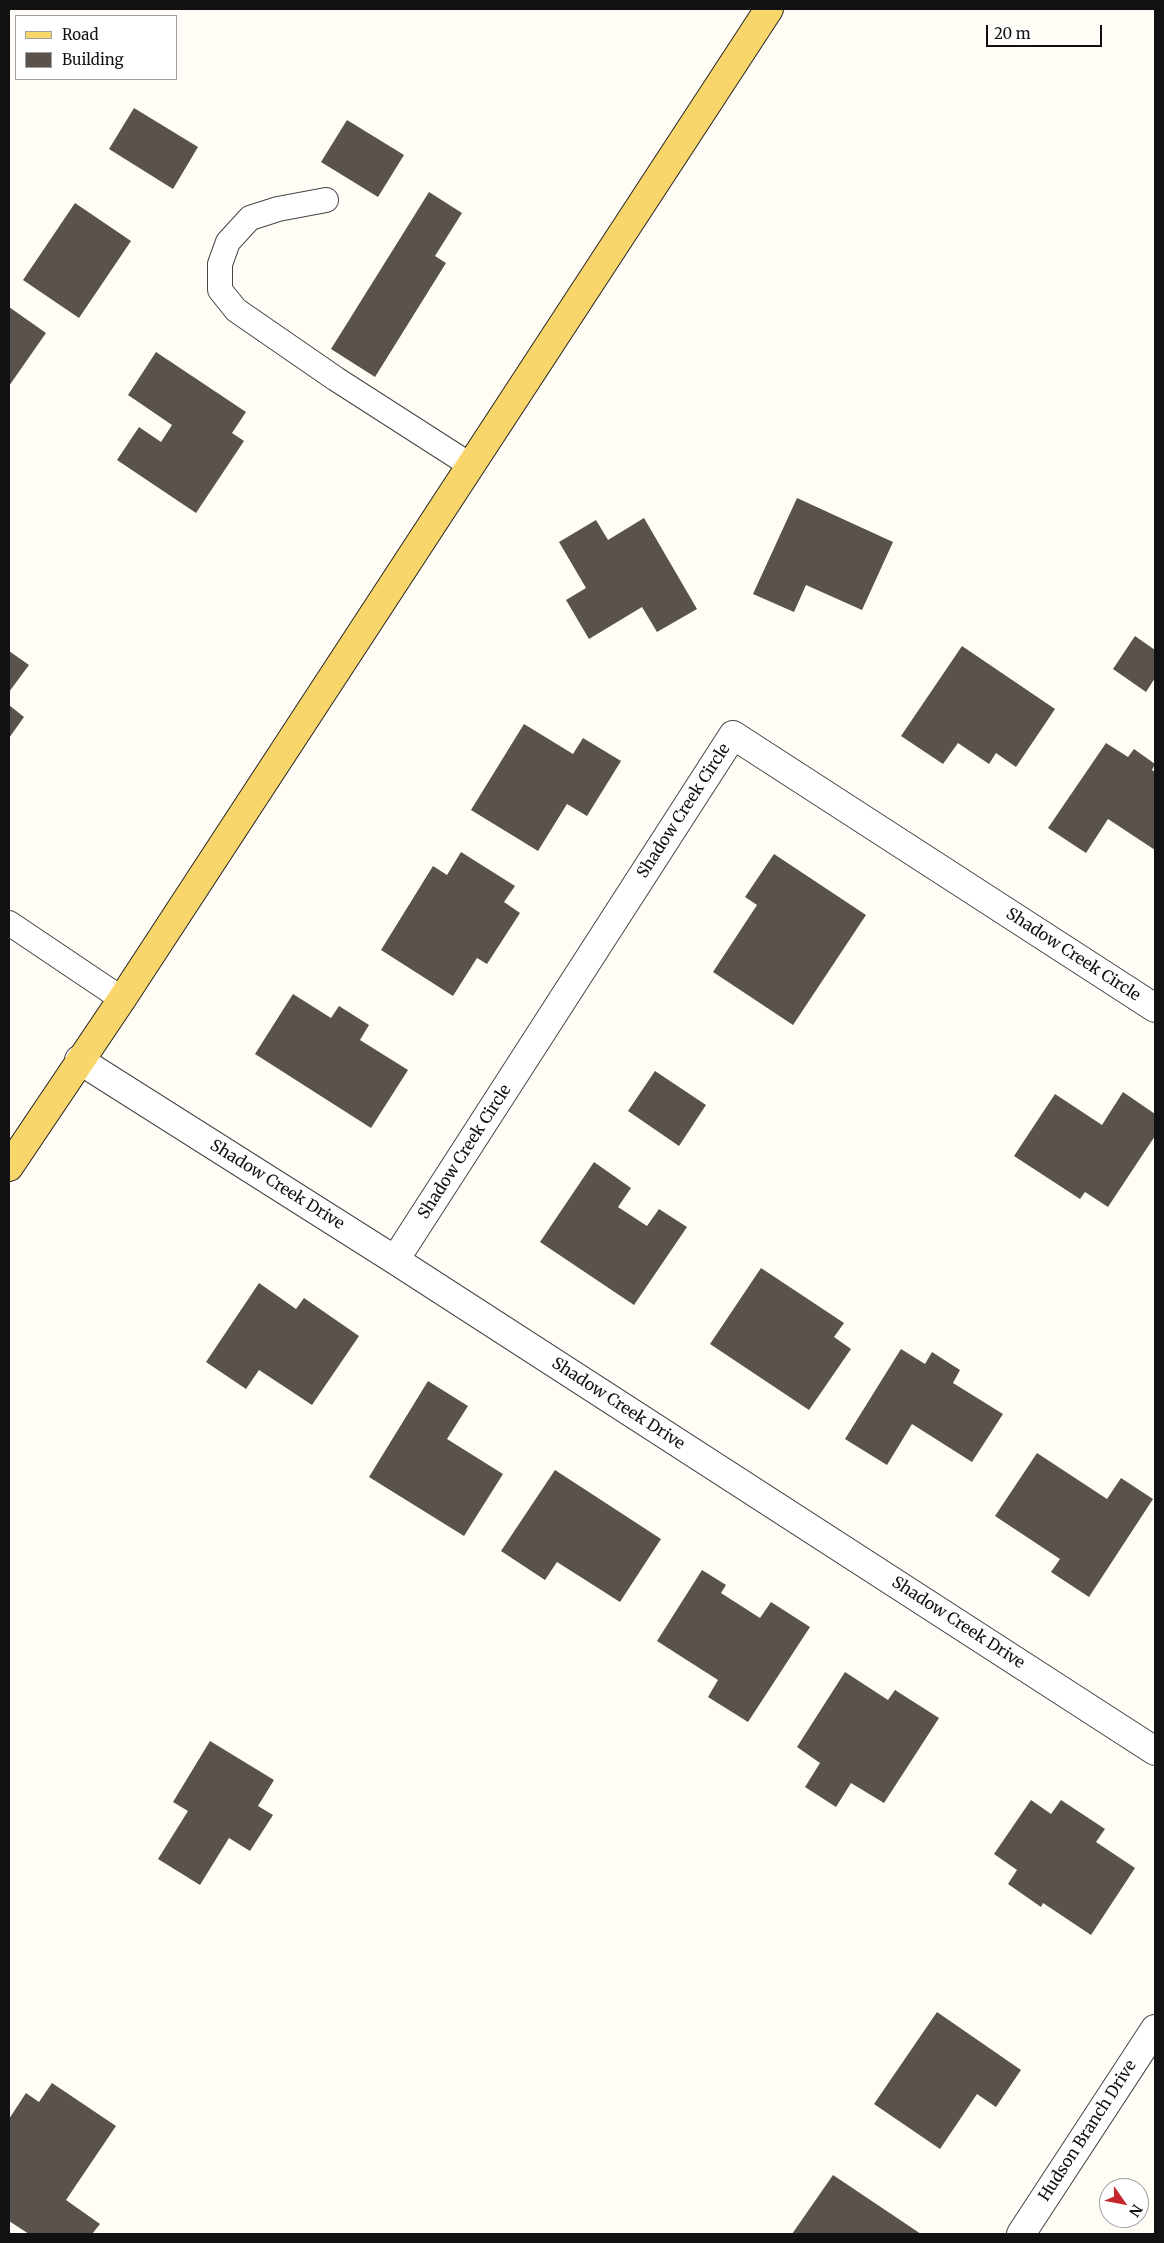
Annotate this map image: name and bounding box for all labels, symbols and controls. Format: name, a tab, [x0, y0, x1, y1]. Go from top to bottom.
legend	[15, 15, 178, 80]
scale bar	[989, 15, 1105, 47]
text: 20 m	[994, 24, 1031, 43]
text: Road	[62, 25, 98, 44]
text: Building	[62, 50, 124, 69]
street label: Shadow Creek Circle	[633, 740, 735, 882]
street label: Shadow Creek Circle	[1002, 904, 1144, 1006]
street label: Shadow Creek Circle	[414, 1081, 516, 1223]
street label: Shadow Creek Drive	[206, 1136, 348, 1234]
street label: Shadow Creek Drive	[548, 1354, 688, 1454]
street label: Shadow Creek Drive	[888, 1573, 1028, 1673]
street label: Hudson Branch Drive	[1035, 2057, 1141, 2205]
north arrow	[1099, 2178, 1149, 2228]
text: N	[1125, 2201, 1146, 2220]

